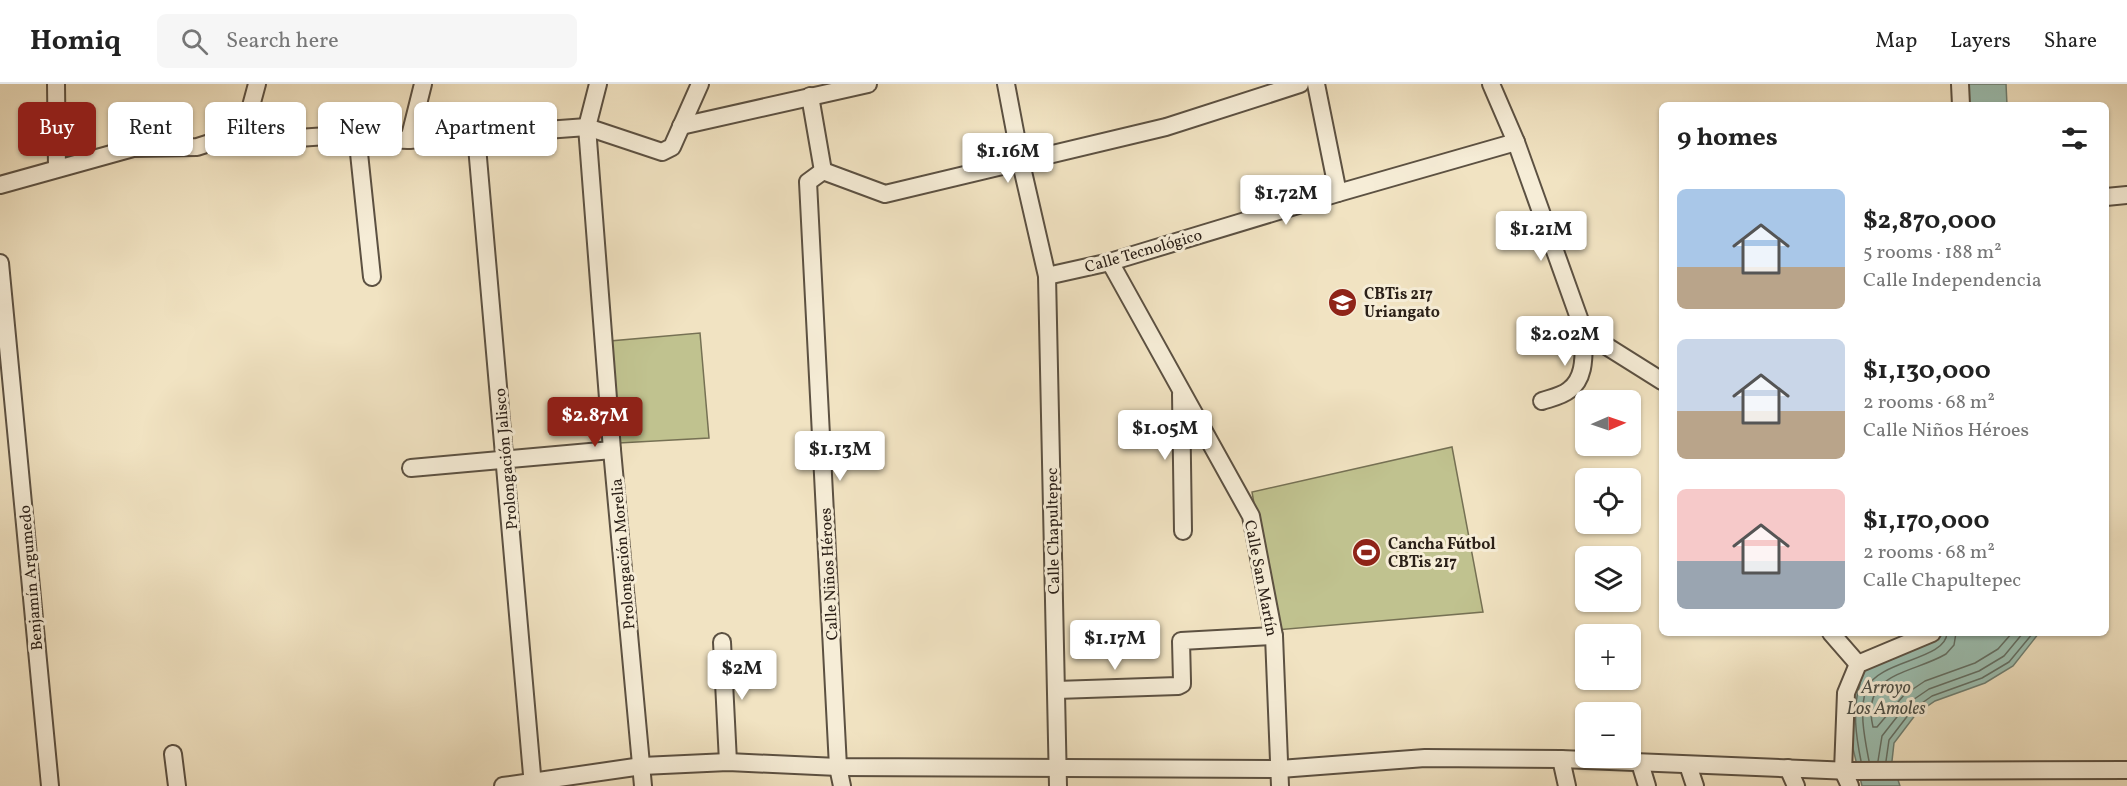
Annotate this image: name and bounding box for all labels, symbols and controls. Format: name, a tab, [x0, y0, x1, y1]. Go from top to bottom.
search box	[157, 14, 577, 68]
text: Homiq	[30, 22, 121, 61]
icon: search	[178, 25, 211, 58]
text: Search here	[226, 26, 339, 57]
text: Map	[1875, 27, 1917, 56]
text: Layers	[1950, 27, 2011, 56]
text: Share	[2044, 27, 2097, 56]
chip: Buy	[18, 102, 96, 156]
chip: Rent	[108, 102, 193, 156]
chip: Filters	[205, 102, 306, 156]
chip: New	[318, 102, 402, 156]
chip: Apartment	[414, 102, 557, 156]
text: 9 homes	[1677, 120, 1778, 156]
icon: filters	[2058, 122, 2091, 155]
pin: $1.16M	[959, 133, 1057, 184]
text: $1.16M	[976, 138, 1040, 166]
pin: $1.72M	[1237, 175, 1335, 226]
text: $1.72M	[1254, 180, 1318, 208]
text: $2,870,000	[1863, 203, 1996, 239]
pin: $1.21M	[1492, 211, 1590, 262]
icon: home	[1725, 213, 1797, 285]
text: $1.21M	[1510, 216, 1572, 244]
street label: Calle Tecnológico	[1082, 225, 1205, 279]
text: 5 rooms · 188 m²	[1863, 239, 2002, 267]
text: Calle Independencia	[1863, 267, 2042, 295]
place label: CBTis 217 Uriangato	[1364, 284, 1440, 324]
school or university icon: CBTis 217 Uriangato	[1327, 286, 1359, 318]
pin: $2.02M	[1516, 316, 1614, 367]
text: $2.02M	[1530, 321, 1600, 349]
text: $1,130,000	[1863, 353, 1991, 389]
icon: home	[1725, 363, 1797, 435]
street label: Prolongación Jalisco	[490, 387, 524, 530]
text: 2 rooms · 68 m²	[1863, 389, 1995, 417]
north arrow	[1575, 390, 1641, 456]
map controls	[1575, 390, 1641, 768]
pin: $2.87M	[546, 397, 644, 448]
text: $2.87M	[561, 402, 629, 430]
pin: $1.05M	[1116, 410, 1214, 461]
text: $1.05M	[1132, 415, 1198, 443]
text: Calle Niños Héroes	[1863, 417, 2029, 445]
pin: $1.13M	[791, 431, 889, 482]
text: $1.13M	[809, 436, 871, 464]
street label: Calle Chapultepec	[1042, 467, 1066, 594]
button: locate	[1575, 468, 1641, 534]
street label: Prolongación Morelia	[606, 477, 642, 630]
text: $1,170,000	[1863, 503, 1990, 539]
street label: Benjamín Argumedo	[15, 504, 49, 651]
street label: Calle Niños Héroes	[816, 507, 844, 641]
icon: home	[1725, 513, 1797, 585]
street label: Calle San Martín	[1238, 518, 1282, 638]
place label: Cancha Fútbol CBTis 217	[1388, 534, 1496, 574]
sports icon: Cancha Fútbol CBTis 217	[1351, 536, 1383, 568]
text: 2 rooms · 68 m²	[1863, 539, 1995, 567]
button: layers	[1575, 546, 1641, 612]
text: Calle Chapultepec	[1863, 567, 2021, 595]
pin: $1.17M	[1066, 620, 1164, 671]
button: +	[1575, 624, 1641, 690]
text: $1.17M	[1084, 625, 1146, 653]
pin: $2M	[713, 650, 771, 701]
text: $2M	[722, 655, 762, 683]
water label: Arroyo Los Amoles	[1846, 676, 1926, 722]
button: −	[1575, 702, 1641, 768]

